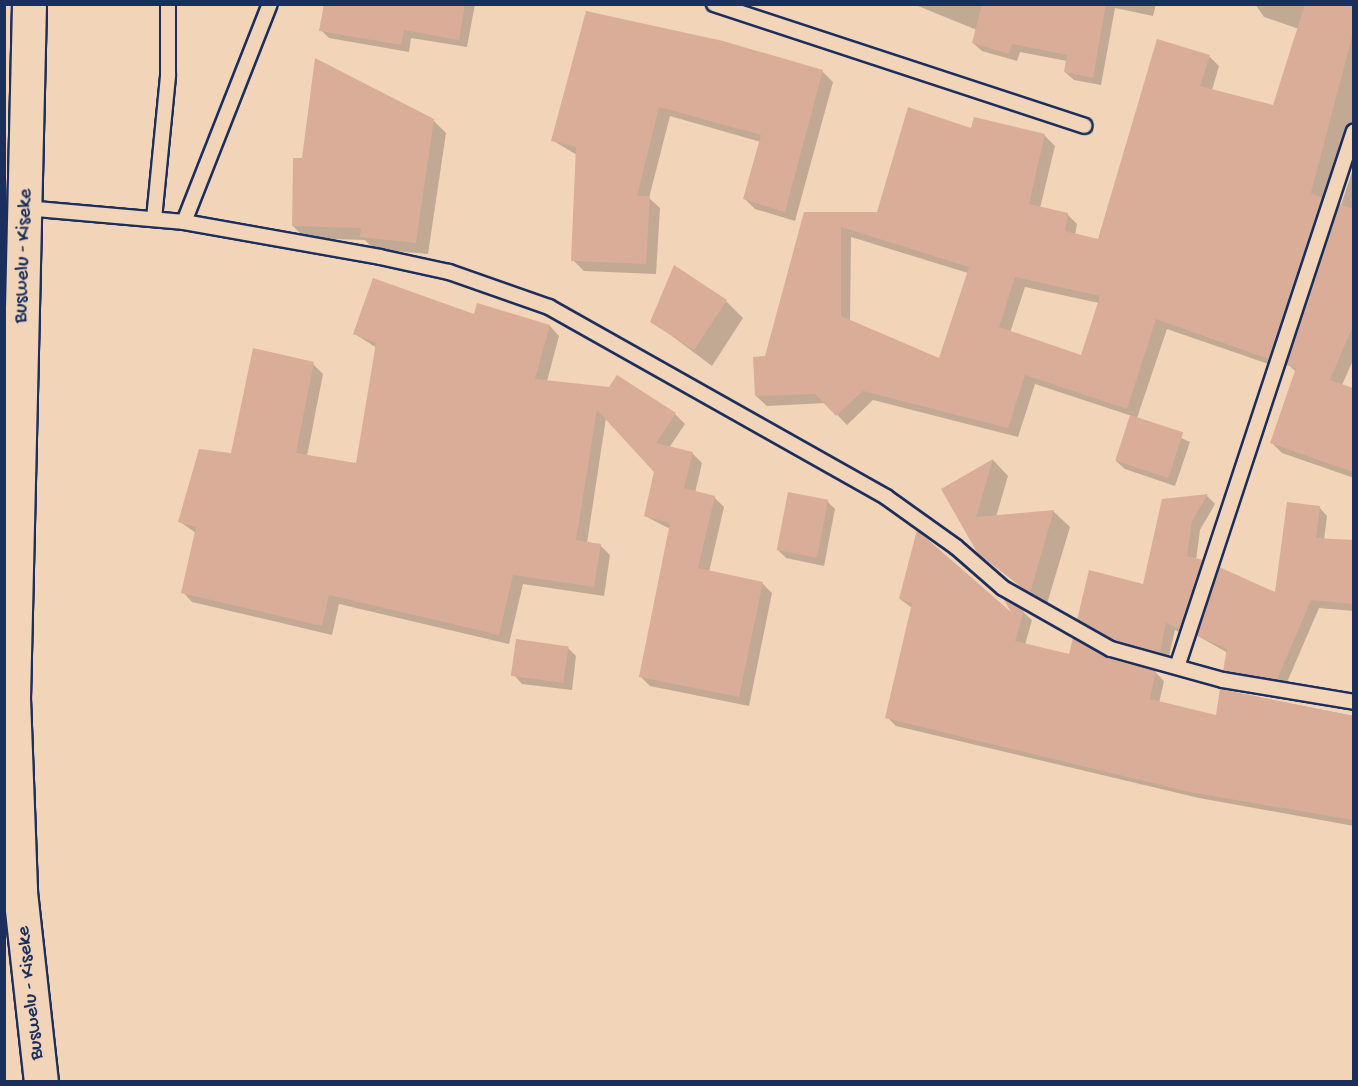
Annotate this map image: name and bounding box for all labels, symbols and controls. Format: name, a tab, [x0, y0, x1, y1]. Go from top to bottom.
street label: Buswelu - Kiseke	[10, 188, 38, 324]
street label: Buswelu - Kiseke	[12, 925, 50, 1061]

